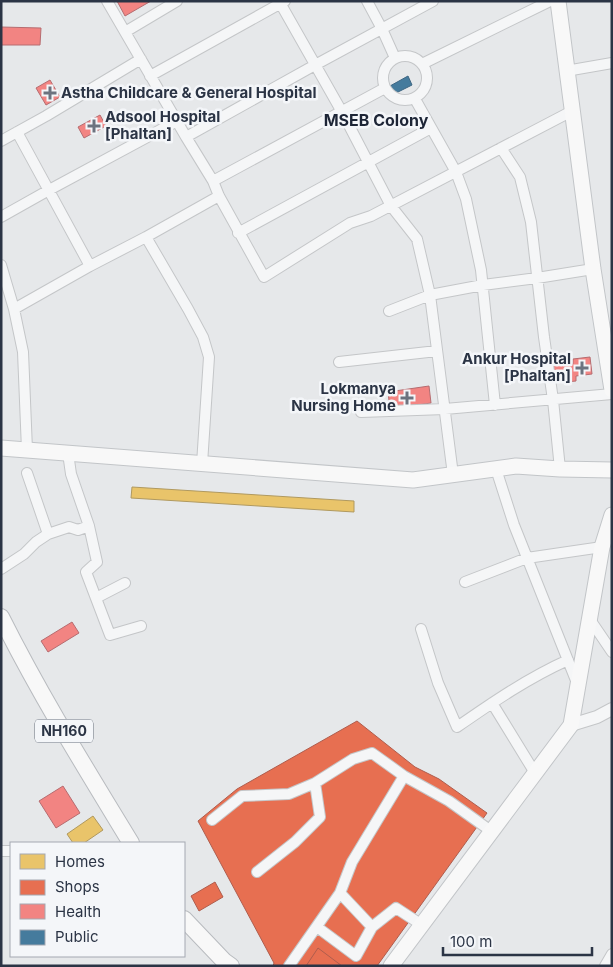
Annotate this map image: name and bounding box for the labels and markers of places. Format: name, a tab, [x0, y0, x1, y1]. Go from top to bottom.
place label: Astha Childcare & General Hospital	[61, 83, 316, 102]
marker: Astha Childcare & General Hospital	[43, 86, 57, 100]
place label: Adsool Hospital [Phaltan]	[105, 107, 220, 143]
marker: Adsool Hospital [Phaltan]	[87, 119, 101, 133]
place label: Ankur Hospital [Phaltan]	[462, 349, 571, 385]
marker: Ankur Hospital [Phaltan]	[575, 361, 589, 375]
place label: Lokmanya Nursing Home	[291, 379, 396, 415]
marker: Lokmanya Nursing Home	[400, 391, 414, 405]

